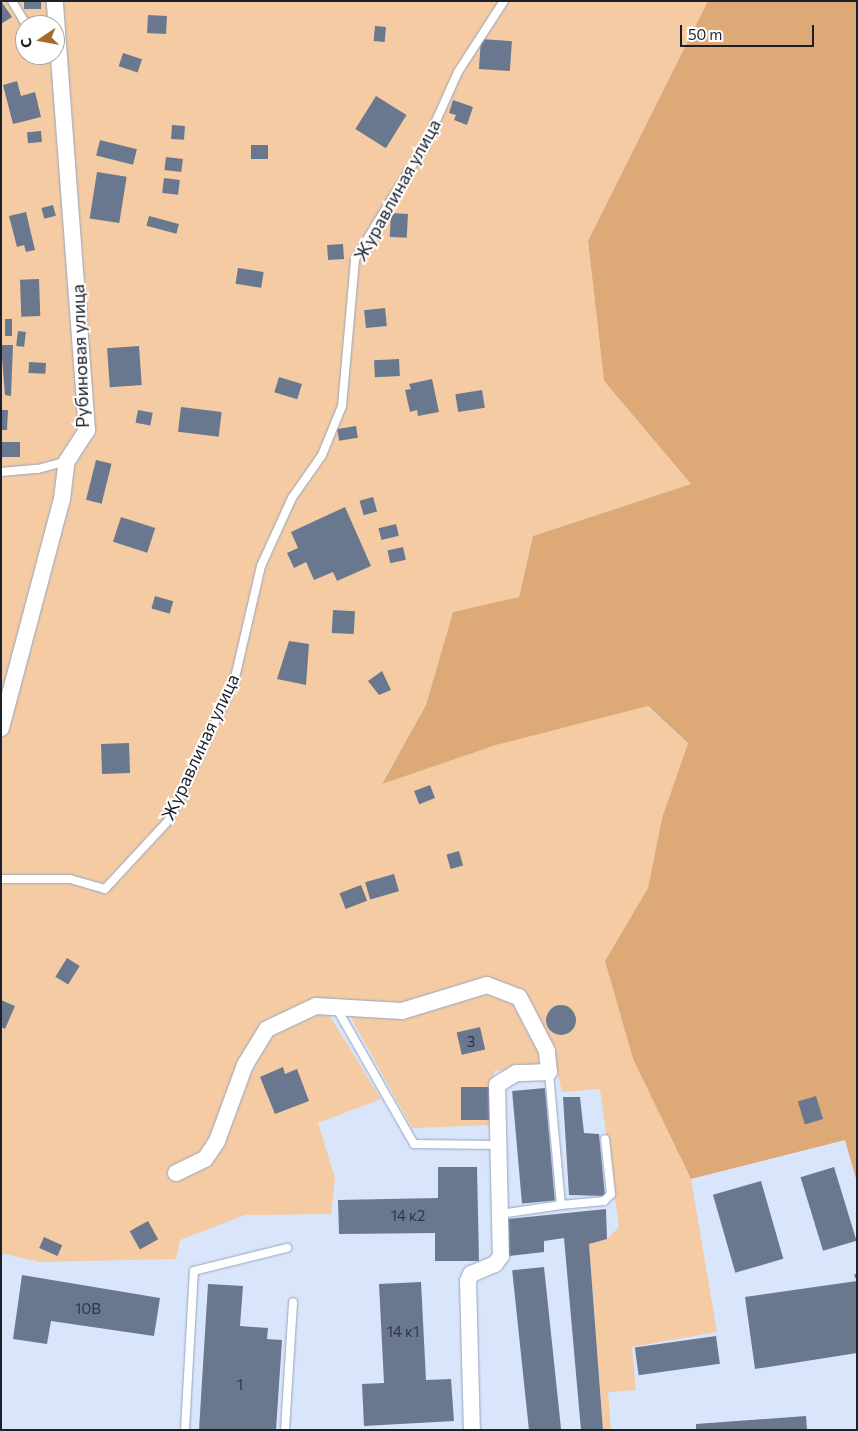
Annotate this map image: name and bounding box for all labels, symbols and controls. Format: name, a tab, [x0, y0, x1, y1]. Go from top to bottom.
north arrow	[15, 15, 65, 65]
scale bar	[683, 15, 817, 47]
text: 50 m	[688, 25, 722, 43]
text: С	[17, 37, 35, 49]
street label: Журавлиная улица	[349, 115, 445, 265]
street label: Рубиновая улица	[67, 284, 93, 428]
street label: Журавлиная улица	[157, 670, 243, 824]
house number: 3	[467, 1033, 475, 1051]
house number: 14 к2	[391, 1207, 425, 1225]
house number: 10В	[75, 1300, 101, 1318]
house number: 14 к1	[387, 1323, 419, 1341]
house number: 1	[237, 1376, 243, 1394]

